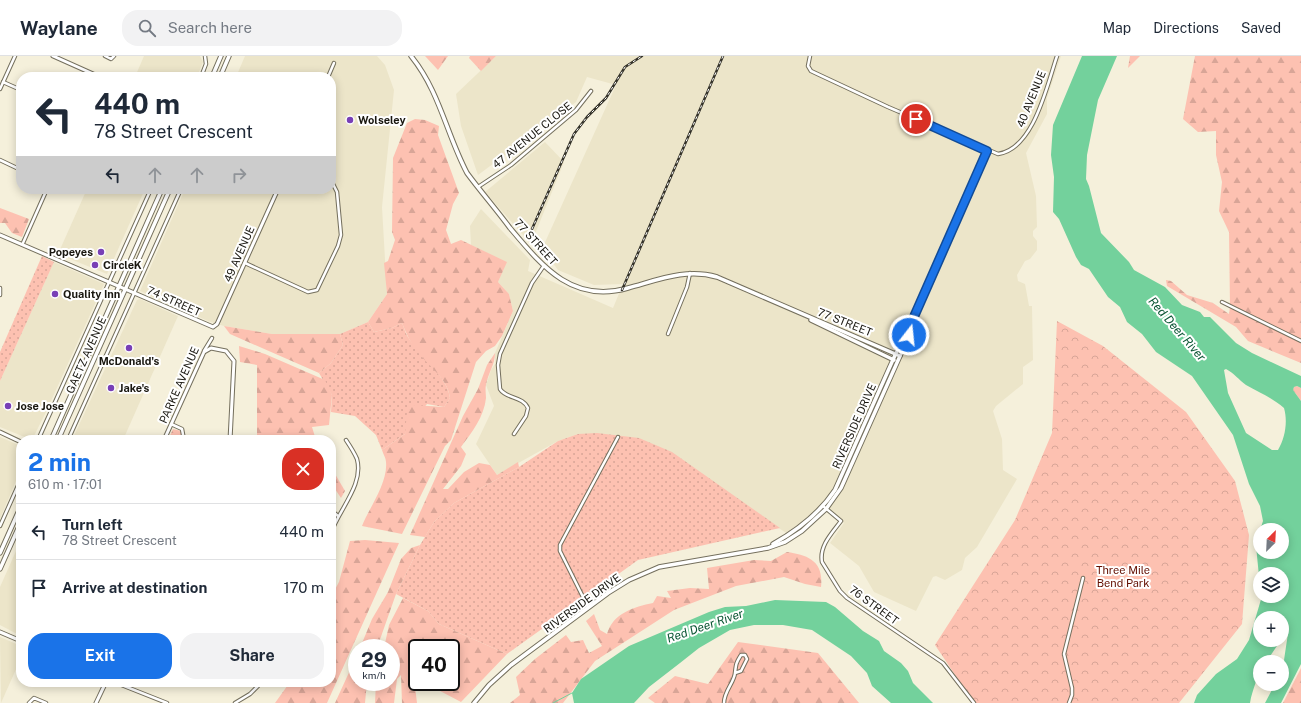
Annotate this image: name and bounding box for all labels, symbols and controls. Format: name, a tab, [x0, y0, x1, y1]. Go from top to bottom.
search box	[122, 10, 402, 46]
text: Waylane	[20, 17, 98, 39]
icon: search	[136, 17, 158, 39]
text: Search here	[168, 19, 252, 36]
text: Map	[1103, 20, 1131, 36]
text: Directions	[1153, 20, 1219, 36]
text: Saved	[1241, 20, 1281, 36]
street label: 40 AVENUE	[1014, 69, 1048, 129]
text: 440 m	[94, 87, 180, 120]
icon: left	[28, 88, 80, 140]
street label: 47 AVENUE CLOSE	[490, 99, 574, 171]
pin	[899, 102, 933, 136]
icon: arrive	[905, 108, 927, 130]
place label: Wolseley	[358, 114, 406, 126]
marker: Wolseley	[345, 115, 355, 125]
text: 78 Street Crescent	[94, 121, 253, 142]
icon: left	[102, 164, 124, 186]
icon: ahead	[144, 164, 166, 186]
icon: ahead	[186, 164, 208, 186]
icon: right	[228, 164, 250, 186]
street label: 77 STREET	[512, 217, 560, 268]
street label: 49 AVENUE	[221, 224, 257, 284]
place label: Popeyes	[49, 246, 93, 258]
marker: Popeyes	[96, 247, 106, 257]
place label: CircleK	[103, 259, 142, 271]
marker: CircleK	[90, 260, 100, 270]
street label: 74 STREET	[145, 284, 203, 318]
place label: Quality Inn	[63, 288, 120, 300]
marker: Quality Inn	[50, 289, 60, 299]
water label: Red Deer River	[1145, 294, 1209, 364]
street label: 77 STREET	[816, 306, 874, 339]
position arrow	[888, 314, 930, 356]
street label: GAETZ AVENUE	[64, 315, 108, 395]
marker: McDonald's	[124, 343, 134, 353]
street label: PARKE AVENUE	[157, 345, 201, 425]
place label: McDonald's	[99, 355, 160, 367]
street label: RIVERSIDE DRIVE	[830, 381, 878, 470]
place label: Jake's	[119, 382, 150, 394]
marker: Jake's	[106, 383, 116, 393]
place label: Jose Jose	[16, 400, 64, 412]
marker: Jose Jose	[3, 401, 13, 411]
text: 2 min	[28, 448, 91, 476]
button: close	[282, 448, 324, 490]
text: 610 m · 17:01	[28, 477, 102, 492]
text: Turn left	[62, 516, 123, 533]
icon: left	[28, 521, 50, 543]
text: 440 m	[279, 523, 324, 540]
north arrow	[1253, 523, 1289, 559]
map controls	[1253, 523, 1289, 691]
text: 78 Street Crescent	[62, 533, 177, 548]
park label: Three Mile Bend Park	[1096, 564, 1150, 589]
button: layers	[1253, 567, 1289, 603]
street label: RIVERSIDE DRIVE	[541, 571, 623, 635]
icon: arrive	[28, 577, 50, 599]
text: Arrive at destination	[62, 579, 207, 596]
text: 170 m	[283, 579, 324, 596]
street label: 76 STREET	[847, 583, 901, 627]
water label: Red Deer River	[665, 606, 746, 646]
button: +	[1253, 611, 1289, 647]
button: Exit	[28, 633, 172, 679]
button: Share	[180, 633, 324, 679]
speed limit sign: 40	[408, 639, 460, 691]
text: 29	[361, 648, 387, 672]
button: −	[1253, 655, 1289, 691]
text: km/h	[362, 669, 386, 681]

